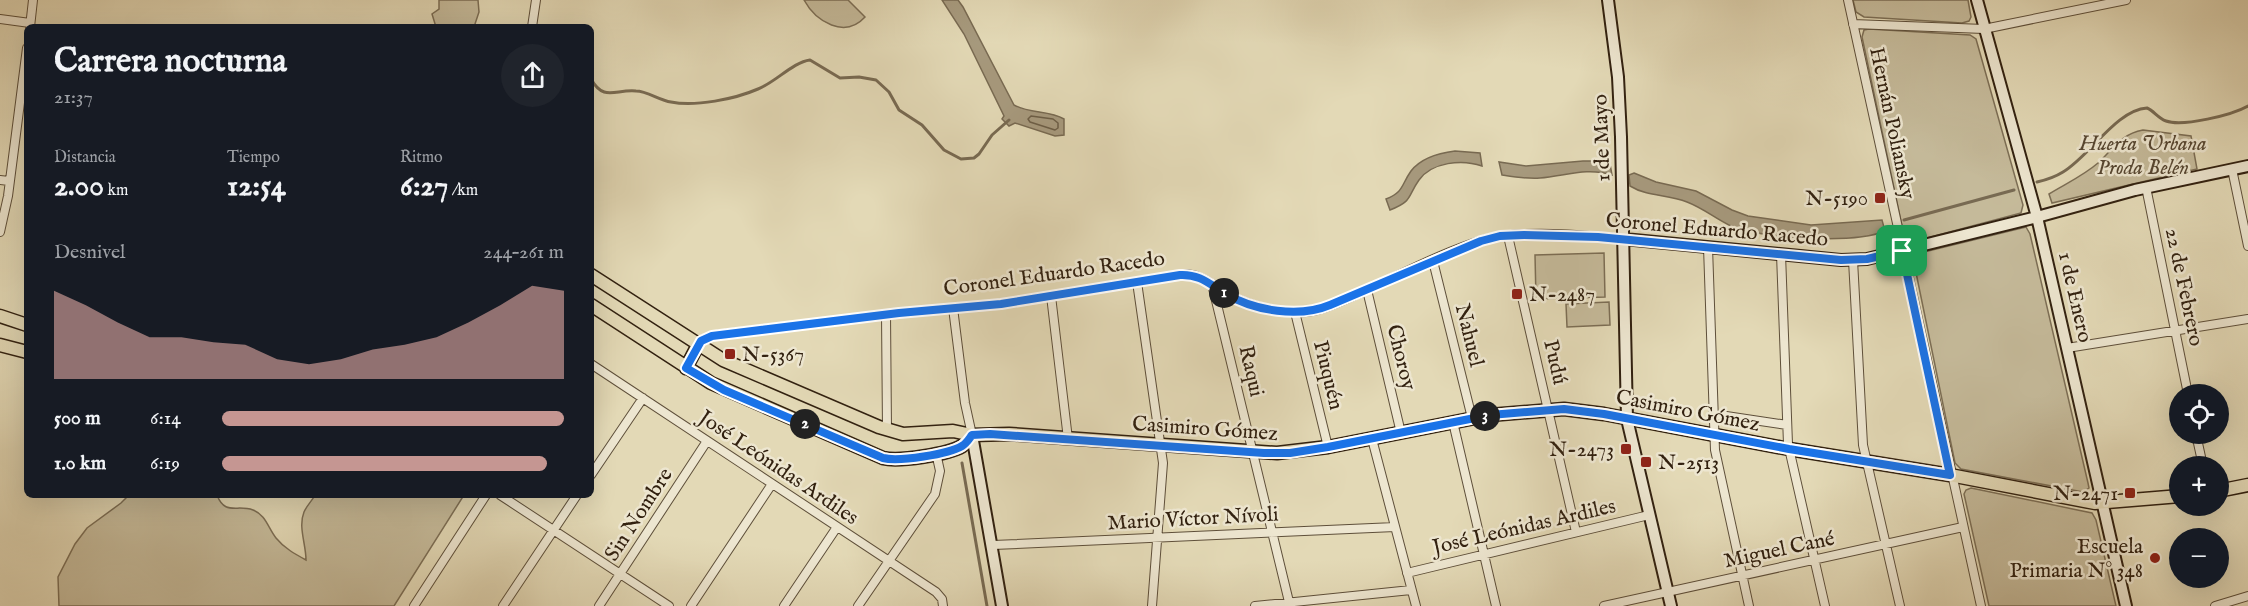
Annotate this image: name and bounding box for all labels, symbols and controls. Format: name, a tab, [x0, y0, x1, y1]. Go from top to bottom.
text: Carrera nocturna	[54, 41, 287, 83]
button: share	[501, 44, 564, 107]
street label: Hernán Poliansky	[1862, 45, 1921, 202]
text: 21:37	[54, 85, 93, 110]
street label: 1 de Mayo	[1587, 94, 1618, 182]
park label: Huerta Urbana Proda Belén	[2078, 131, 2207, 182]
text: Distancia	[54, 148, 116, 168]
text: Tiempo	[227, 148, 280, 168]
text: Ritmo	[400, 148, 443, 168]
text: 2.00	[54, 168, 104, 206]
text: 12:54	[227, 168, 286, 206]
text: 6:27	[400, 168, 448, 206]
text: km	[104, 181, 128, 201]
text: /km	[448, 181, 478, 201]
place label: N-5190	[1805, 186, 1868, 213]
marker: N-5190	[1873, 191, 1887, 205]
street label: Coronel Eduardo Racedo	[1605, 207, 1829, 254]
pin	[1876, 225, 1927, 276]
street label: 22 de Febrero	[2158, 226, 2209, 349]
icon: arrive	[1885, 234, 1918, 267]
text: Desnivel	[54, 240, 126, 265]
text: 244–261 m	[483, 240, 564, 265]
street label: Coronel Eduardo Racedo	[942, 246, 1167, 303]
street label: 1 de Enero	[2051, 249, 2098, 345]
pin: 1	[1209, 278, 1239, 308]
place label: N-2487	[1529, 282, 1595, 309]
text: 1	[1221, 283, 1227, 303]
marker: N-2487	[1510, 287, 1524, 301]
street label: Nahuel	[1448, 301, 1489, 370]
street label: Choroy	[1379, 322, 1422, 394]
street label: Pudú	[1536, 337, 1573, 387]
street label: Piuquén	[1306, 338, 1349, 413]
place label: N-5367	[742, 342, 804, 369]
street label: Raqui	[1232, 343, 1270, 400]
marker: N-5367	[723, 347, 737, 361]
street label: Casimiro Gómez	[1613, 384, 1762, 439]
map controls	[2169, 384, 2229, 588]
button: locate	[2169, 384, 2229, 444]
pin: 3	[1470, 401, 1500, 431]
street label: José Leónidas Ardiles	[691, 404, 863, 532]
text: 500 m	[54, 406, 101, 431]
text: 6:14	[150, 406, 181, 431]
text: 3	[1482, 406, 1488, 426]
pin: 2	[790, 409, 820, 439]
street label: Casimiro Gómez	[1131, 411, 1279, 448]
text: 2	[801, 414, 809, 434]
place label: N-2473	[1549, 437, 1614, 464]
marker: N-2473	[1619, 442, 1633, 456]
place label: N-2513	[1658, 450, 1719, 477]
text: 1.0 km	[54, 451, 106, 476]
text: 6:19	[150, 451, 180, 476]
marker: N-2513	[1639, 455, 1653, 469]
button: +	[2169, 456, 2229, 516]
street label: Sin Nombre	[599, 463, 680, 567]
place label: N-2471	[2053, 481, 2118, 508]
marker: N-2471	[2123, 486, 2137, 500]
street label: José Leónidas Ardiles	[1428, 493, 1619, 562]
street label: Mario Víctor Nívoli	[1107, 502, 1279, 537]
street label: Miguel Cané	[1721, 525, 1838, 575]
button: −	[2169, 528, 2229, 588]
place label: Escuela Primaria N° 348	[2009, 534, 2144, 585]
marker: Escuela Primaria N° 348	[2148, 551, 2162, 565]

